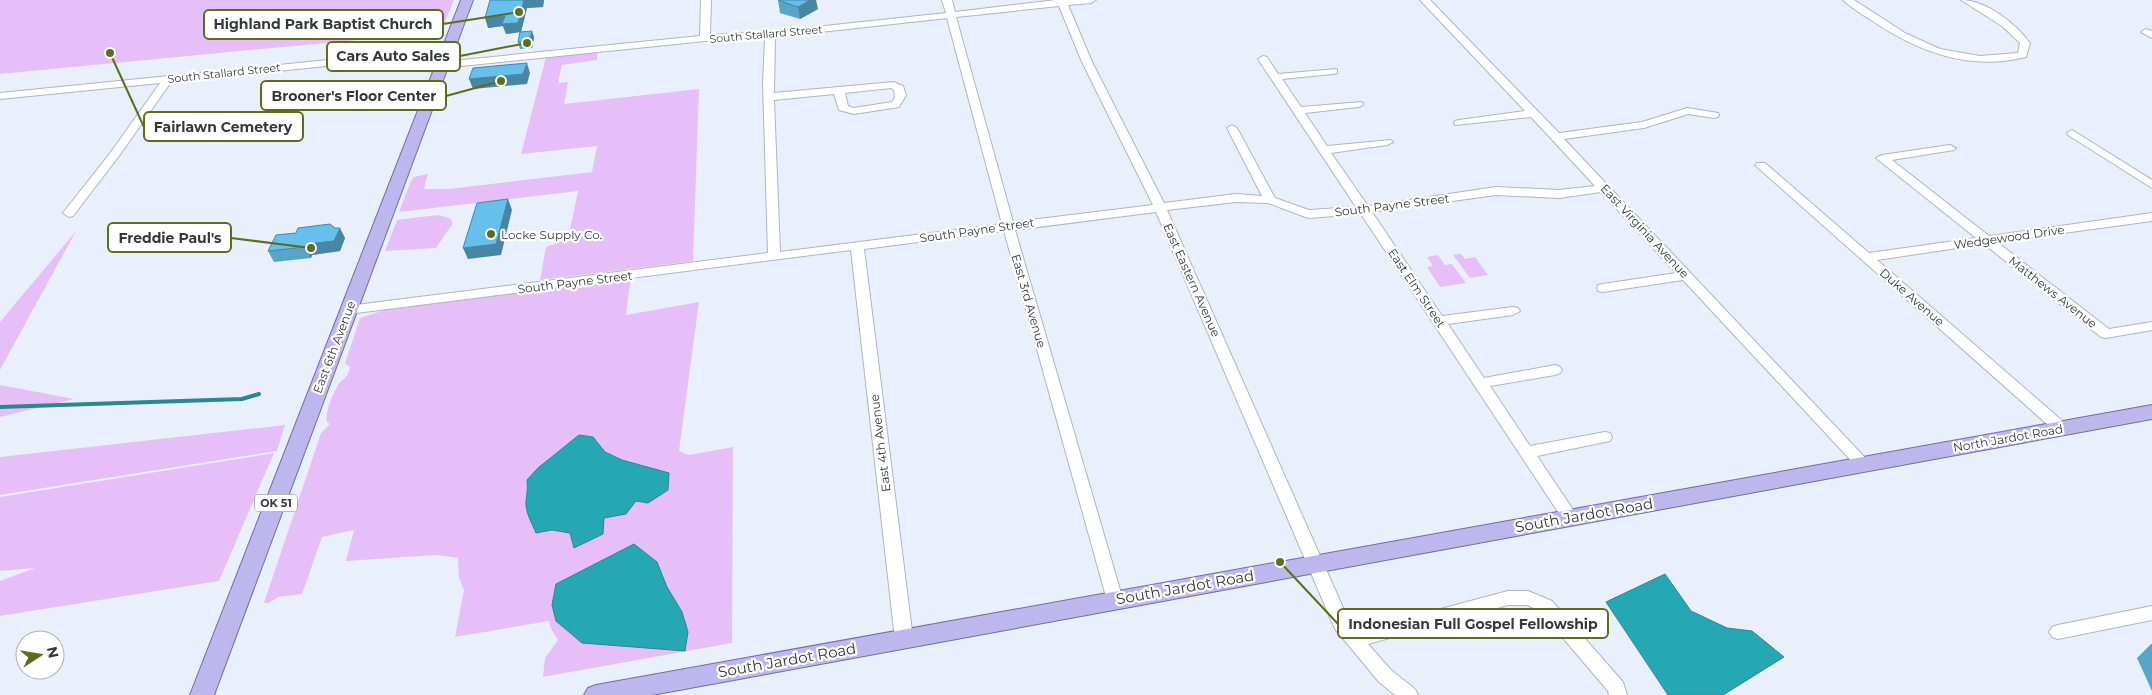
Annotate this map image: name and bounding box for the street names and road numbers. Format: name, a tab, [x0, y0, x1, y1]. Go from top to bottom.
street label: South Stallard Street	[709, 22, 824, 46]
street label: South Stallard Street	[167, 60, 282, 86]
street label: East Virginia Avenue	[1597, 181, 1693, 281]
street label: South Payne Street	[1334, 190, 1450, 219]
street label: South Payne Street	[919, 215, 1035, 245]
street label: East Eastern Avenue	[1160, 221, 1224, 339]
street label: Wedgewood Drive	[1953, 222, 2065, 252]
street label: East Elm Street	[1385, 246, 1449, 331]
street label: East 3rd Avenue	[1008, 252, 1050, 350]
street label: Matthews Avenue	[2006, 253, 2100, 331]
street label: Duke Avenue	[1877, 265, 1947, 329]
street label: South Payne Street	[517, 267, 633, 296]
street label: East 6th Avenue	[310, 299, 358, 395]
street label: East 4th Avenue	[867, 393, 893, 493]
street label: North Jardot Road	[1952, 421, 2064, 455]
street label: South Jardot Road	[1513, 493, 1655, 537]
road number: OK 51	[255, 494, 297, 512]
street label: South Jardot Road	[1114, 565, 1256, 609]
street label: South Jardot Road	[716, 638, 858, 682]

